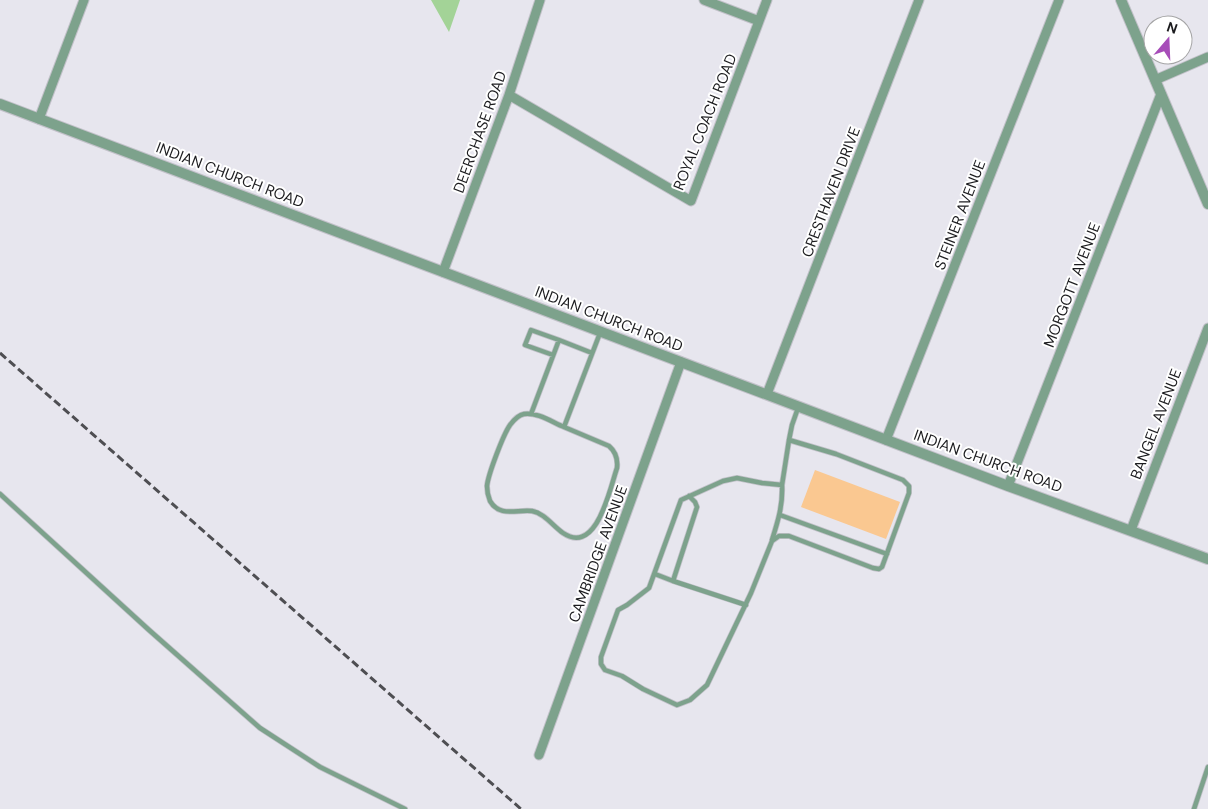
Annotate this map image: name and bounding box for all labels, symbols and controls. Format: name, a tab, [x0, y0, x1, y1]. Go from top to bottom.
north arrow	[1143, 15, 1193, 65]
text: N	[1164, 18, 1180, 38]
street label: ROYAL COACH ROAD	[669, 51, 741, 193]
street label: DEERCHASE ROAD	[449, 68, 511, 196]
street label: CRESTHAVEN DRIVE	[797, 124, 865, 260]
street label: INDIAN CHURCH ROAD	[153, 138, 307, 212]
street label: STEINER AVENUE	[930, 157, 990, 273]
street label: MORGOTT AVENUE	[1039, 220, 1105, 350]
street label: INDIAN CHURCH ROAD	[532, 282, 686, 356]
street label: BANGEL AVENUE	[1126, 366, 1186, 482]
street label: INDIAN CHURCH ROAD	[911, 425, 1065, 497]
street label: CAMBRIDGE AVENUE	[564, 483, 632, 625]

